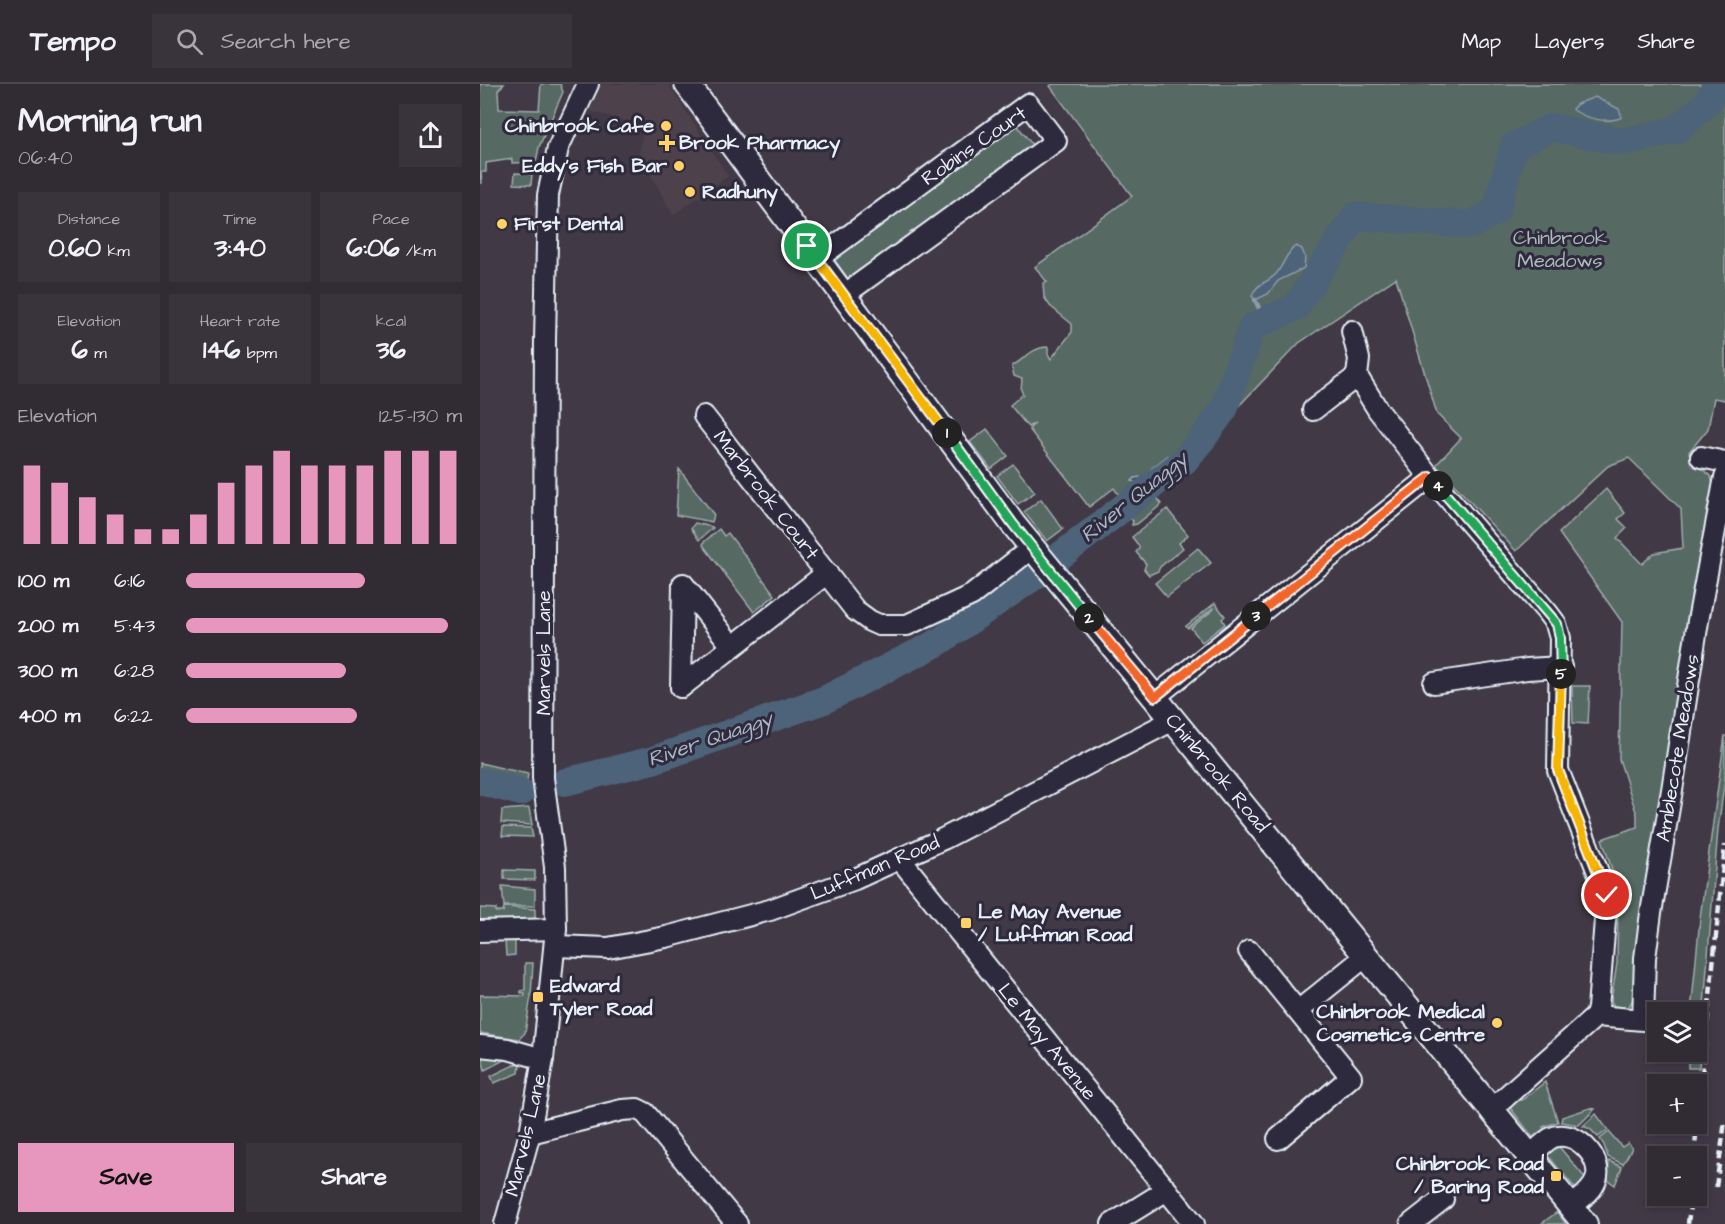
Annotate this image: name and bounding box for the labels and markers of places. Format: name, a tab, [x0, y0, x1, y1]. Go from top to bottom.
place label: Chinbrook Cafe	[505, 112, 654, 140]
marker: Chinbrook Cafe	[659, 119, 673, 133]
place label: Brook Pharmacy	[679, 129, 840, 158]
marker: Brook Pharmacy	[660, 136, 674, 150]
place label: Eddy's Fish Bar	[522, 152, 668, 181]
marker: Eddy's Fish Bar	[672, 159, 686, 173]
place label: Radhuny	[702, 178, 778, 207]
marker: Radhuny	[683, 185, 697, 199]
place label: First Dental	[514, 210, 623, 238]
marker: First Dental	[495, 217, 509, 231]
pin	[781, 220, 832, 271]
pin: 1	[932, 418, 962, 448]
pin: 4	[1423, 471, 1453, 501]
pin: 3	[1241, 601, 1271, 631]
pin: 2	[1074, 603, 1104, 633]
pin: 5	[1546, 659, 1576, 689]
pin	[1581, 869, 1632, 920]
place label: Le May Avenue / Luffman Road	[978, 898, 1133, 949]
marker: Le May Avenue / Luffman Road	[959, 916, 973, 930]
place label: Edward Tyler Road	[549, 972, 653, 1024]
marker: Edward Tyler Road	[531, 990, 545, 1004]
place label: Chinbrook Medical Cosmetics Centre	[1316, 998, 1485, 1049]
marker: Chinbrook Medical Cosmetics Centre	[1490, 1016, 1504, 1030]
place label: Chinbrook Road / Baring Road	[1396, 1150, 1545, 1202]
marker: Chinbrook Road / Baring Road	[1549, 1169, 1563, 1183]

